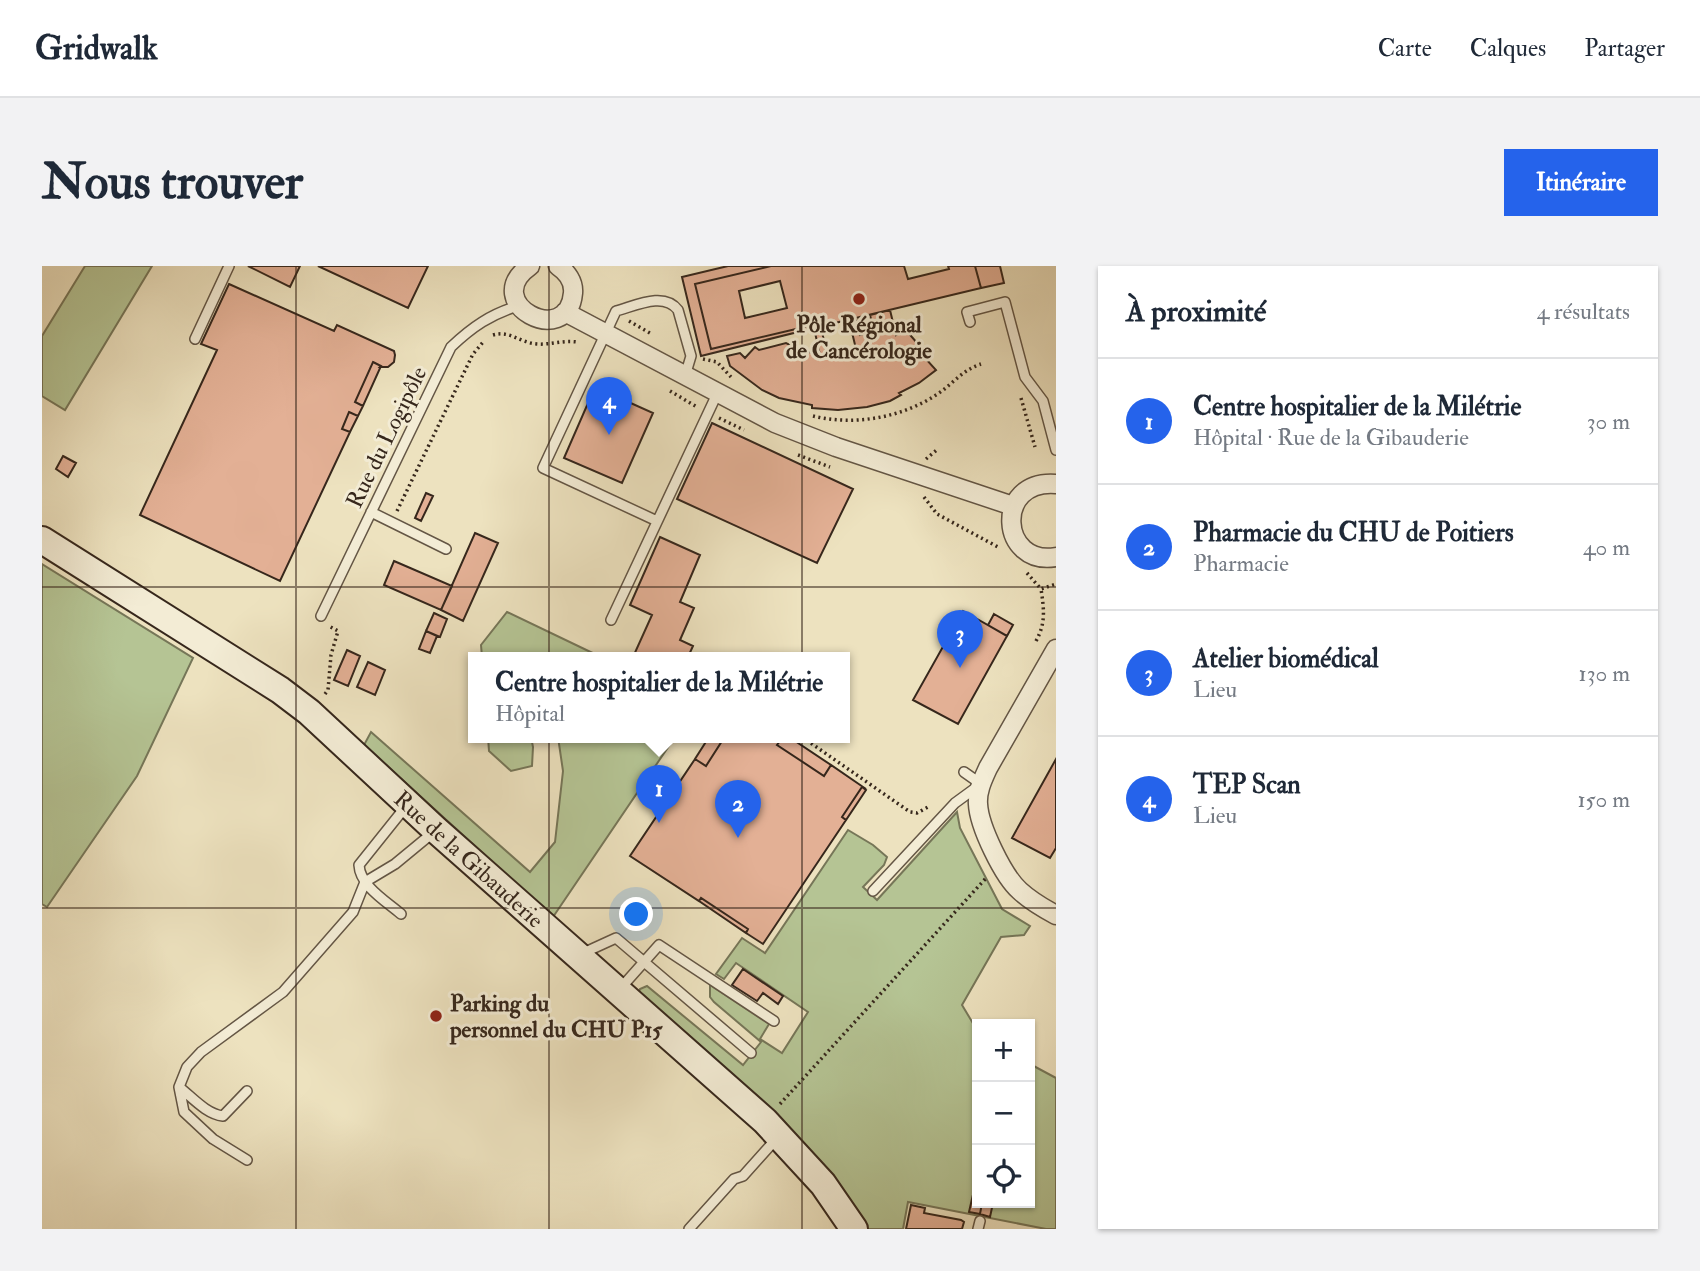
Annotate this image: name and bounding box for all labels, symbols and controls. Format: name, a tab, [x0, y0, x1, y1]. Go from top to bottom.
text: Gridwalk	[35, 28, 158, 69]
text: Carte	[1378, 33, 1432, 64]
text: Calques	[1470, 33, 1546, 64]
text: Partager	[1584, 33, 1665, 64]
button: Itinéraire	[1504, 149, 1658, 216]
text: Nous trouver	[42, 152, 303, 213]
marker: Pôle Régional de Cancérologie	[851, 291, 867, 307]
text: À proximité	[1126, 293, 1266, 330]
text: 4 résultats	[1537, 297, 1630, 326]
place label: Pôle Régional de Cancérologie	[786, 310, 932, 366]
street label: Rue du Logipôle	[340, 361, 434, 513]
pin: 4	[586, 377, 632, 435]
text: Centre hospitalier de la Milétrie	[1193, 391, 1521, 423]
text: 1	[1145, 407, 1153, 436]
text: 30 m	[1587, 407, 1630, 436]
text: Hôpital · Rue de la Gibauderie	[1193, 423, 1469, 452]
text: Pharmacie du CHU de Poitiers	[1193, 517, 1514, 549]
text: 2	[1143, 533, 1155, 562]
text: 40 m	[1583, 533, 1630, 562]
text: Pharmacie	[1193, 549, 1289, 578]
pin: 3	[937, 610, 983, 668]
text: Atelier biomédical	[1193, 643, 1379, 675]
popup	[468, 652, 850, 743]
text: 3	[1145, 659, 1153, 688]
text: 130 m	[1578, 659, 1630, 688]
text: Centre hospitalier de la Milétrie	[495, 667, 823, 699]
text: Lieu	[1193, 675, 1237, 704]
text: Hôpital	[495, 699, 565, 728]
pin: 1	[636, 765, 682, 823]
text: TEP Scan	[1193, 769, 1301, 801]
pin: 2	[715, 780, 761, 838]
street label: Rue de la Gibauderie	[388, 784, 550, 935]
text: 4	[1143, 785, 1155, 814]
text: 150 m	[1577, 785, 1630, 814]
text: Lieu	[1193, 801, 1237, 830]
your location	[619, 897, 653, 931]
place label: Parking du personnel du CHU P15	[449, 989, 663, 1045]
marker: Parking du personnel du CHU P15	[428, 1008, 444, 1024]
map controls	[972, 1019, 1035, 1208]
button: +	[972, 1019, 1035, 1082]
button: −	[972, 1082, 1035, 1145]
button: locate	[972, 1145, 1035, 1208]

